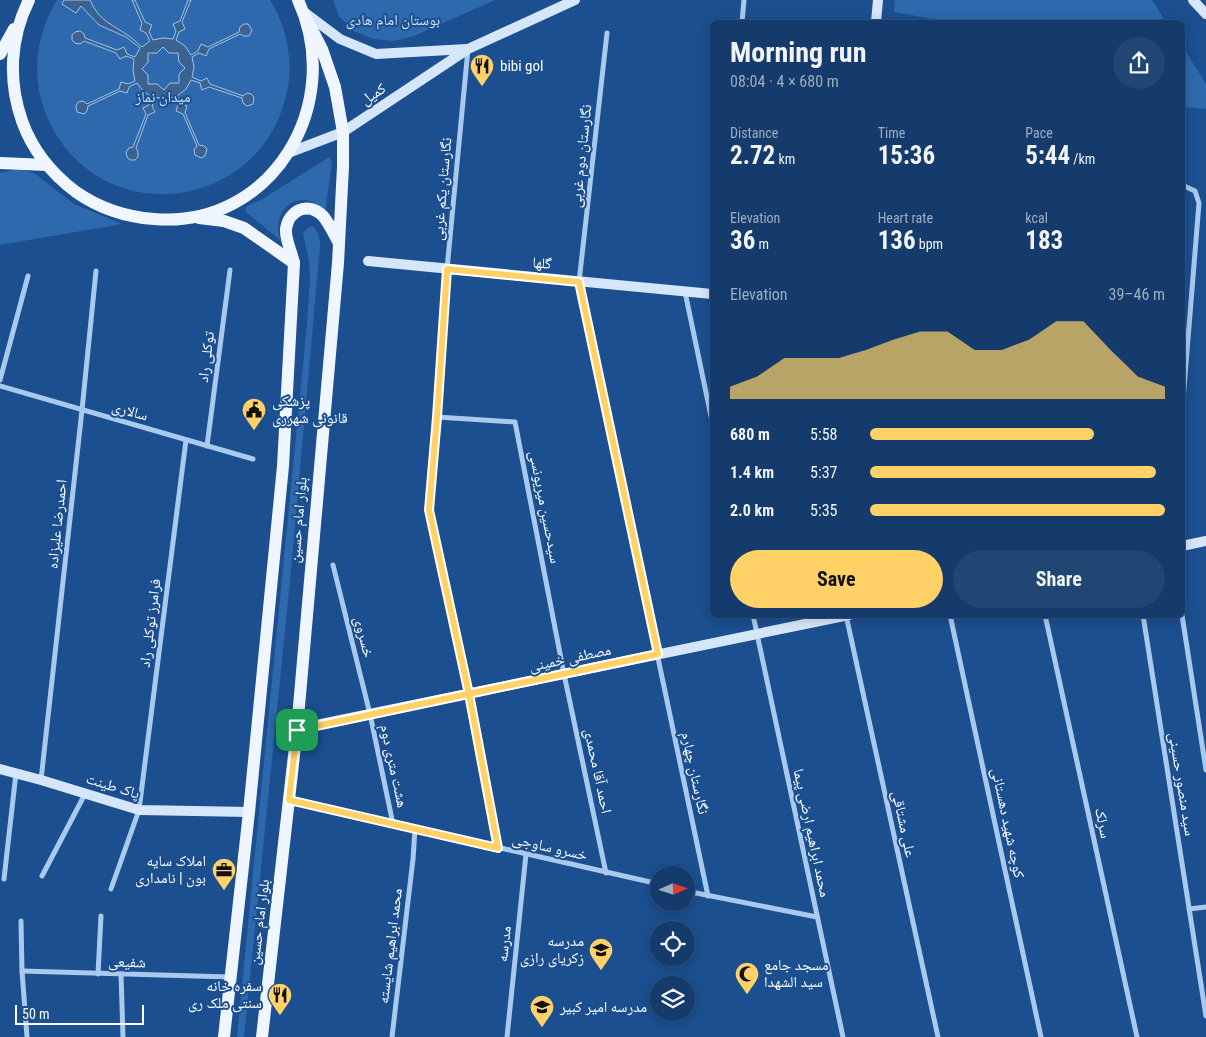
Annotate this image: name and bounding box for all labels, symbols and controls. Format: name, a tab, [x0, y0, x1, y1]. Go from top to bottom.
park label: بوستان امام هادی	[346, 11, 440, 30]
text: Morning run	[730, 36, 866, 69]
button: share	[1113, 37, 1165, 89]
restaurant icon: bibi gol	[469, 53, 495, 87]
place label: bibi gol	[500, 57, 544, 75]
text: 08:04 · 4 × 680 m	[730, 72, 839, 91]
street label: کمیل	[357, 79, 390, 110]
park label: میدان نماز	[134, 88, 191, 107]
street label: نگارستان دوم غربی	[567, 103, 596, 209]
text: Distance	[730, 125, 778, 141]
text: Time	[878, 125, 905, 141]
text: Pace	[1025, 125, 1053, 141]
street label: نگارستان یکم غربی	[429, 137, 456, 241]
text: 2.72	[730, 141, 775, 170]
text: 15:36	[878, 141, 935, 170]
text: 5:44	[1025, 141, 1070, 170]
text: km	[775, 151, 795, 167]
text: /km	[1070, 151, 1095, 167]
text: Elevation	[730, 210, 780, 226]
text: Heart rate	[878, 210, 933, 226]
text: kcal	[1025, 210, 1048, 226]
text: 36	[730, 226, 755, 255]
text: 136	[878, 226, 916, 255]
text: 183	[1025, 226, 1063, 255]
text: m	[755, 236, 769, 252]
text: bpm	[916, 236, 943, 252]
street label: گلها	[532, 253, 553, 273]
text: Elevation	[730, 285, 788, 304]
text: 39–46 m	[1109, 285, 1165, 304]
street label: توکلی راد	[194, 330, 219, 384]
place label: پزشکی قانونی شهرری	[272, 392, 348, 428]
street label: سالاری	[110, 397, 150, 426]
public building icon: پزشکی قانونی شهرری	[241, 397, 267, 431]
text: 680 m	[730, 425, 770, 444]
text: 5:58	[810, 425, 837, 444]
street label: سیدحسین میریونسی	[524, 449, 565, 565]
text: 1.4 km	[730, 463, 774, 482]
text: 5:37	[810, 463, 837, 482]
street label: بلوار امام حسین	[285, 476, 312, 564]
street label: احمدرضا علیزاده	[43, 478, 71, 570]
text: 2.0 km	[730, 501, 774, 520]
text: 5:35	[810, 501, 837, 520]
button: Save	[730, 550, 943, 608]
button: Share	[953, 550, 1165, 608]
street label: فرامرز توکلی راد	[136, 578, 165, 669]
street label: خسروی	[349, 615, 378, 660]
street label: مصطفی خمینی	[527, 641, 613, 676]
pin	[276, 709, 318, 751]
icon: arrive	[283, 716, 311, 744]
street label: هشت متری دوم	[375, 723, 412, 810]
street label: احمد آقا محمدی	[579, 727, 616, 815]
street label: نگارستان چهارم	[676, 730, 713, 816]
street label: سید منصور حسینی	[1164, 731, 1199, 837]
street label: کوچه شهید دهستانی	[987, 766, 1028, 880]
street label: محمد ابراهیم ارضی پیما	[789, 767, 834, 899]
street label: پاک طینت	[84, 769, 142, 803]
street label: علی مشتاقی	[887, 789, 920, 860]
street label: سرلک	[1091, 806, 1115, 840]
street label: خسرو ساوجی	[510, 830, 590, 865]
place label: املاک سایه بون | نامداری	[135, 852, 206, 888]
office icon: املاک سایه بون | نامداری	[211, 857, 237, 891]
north arrow	[650, 866, 695, 911]
map controls	[650, 866, 695, 1021]
street label: بلوار امام حسین	[245, 878, 274, 966]
street label: محمد ابراهیم شایسته	[374, 887, 407, 1005]
button: locate	[650, 921, 695, 966]
street label: مدرسه	[493, 925, 515, 963]
place label: مدرسه زکریای رازی	[520, 932, 584, 968]
school or university icon: مدرسه زکریای رازی	[588, 937, 614, 971]
street label: شفیعی	[108, 952, 146, 973]
place label: مسجد جامع سید الشهدا	[764, 956, 829, 991]
mosque icon: مسجد جامع سید الشهدا	[734, 961, 760, 995]
button: layers	[650, 976, 695, 1021]
place label: سفره خانه سنتی ملک ری	[188, 977, 262, 1013]
restaurant icon: سفره خانه سنتی ملک ری	[267, 982, 293, 1016]
school or university icon: مدرسه امیر کبیر	[529, 994, 555, 1028]
place label: مدرسه امیر کبیر	[559, 998, 647, 1016]
scale bar	[15, 1002, 144, 1025]
text: 50 m	[22, 1006, 50, 1022]

